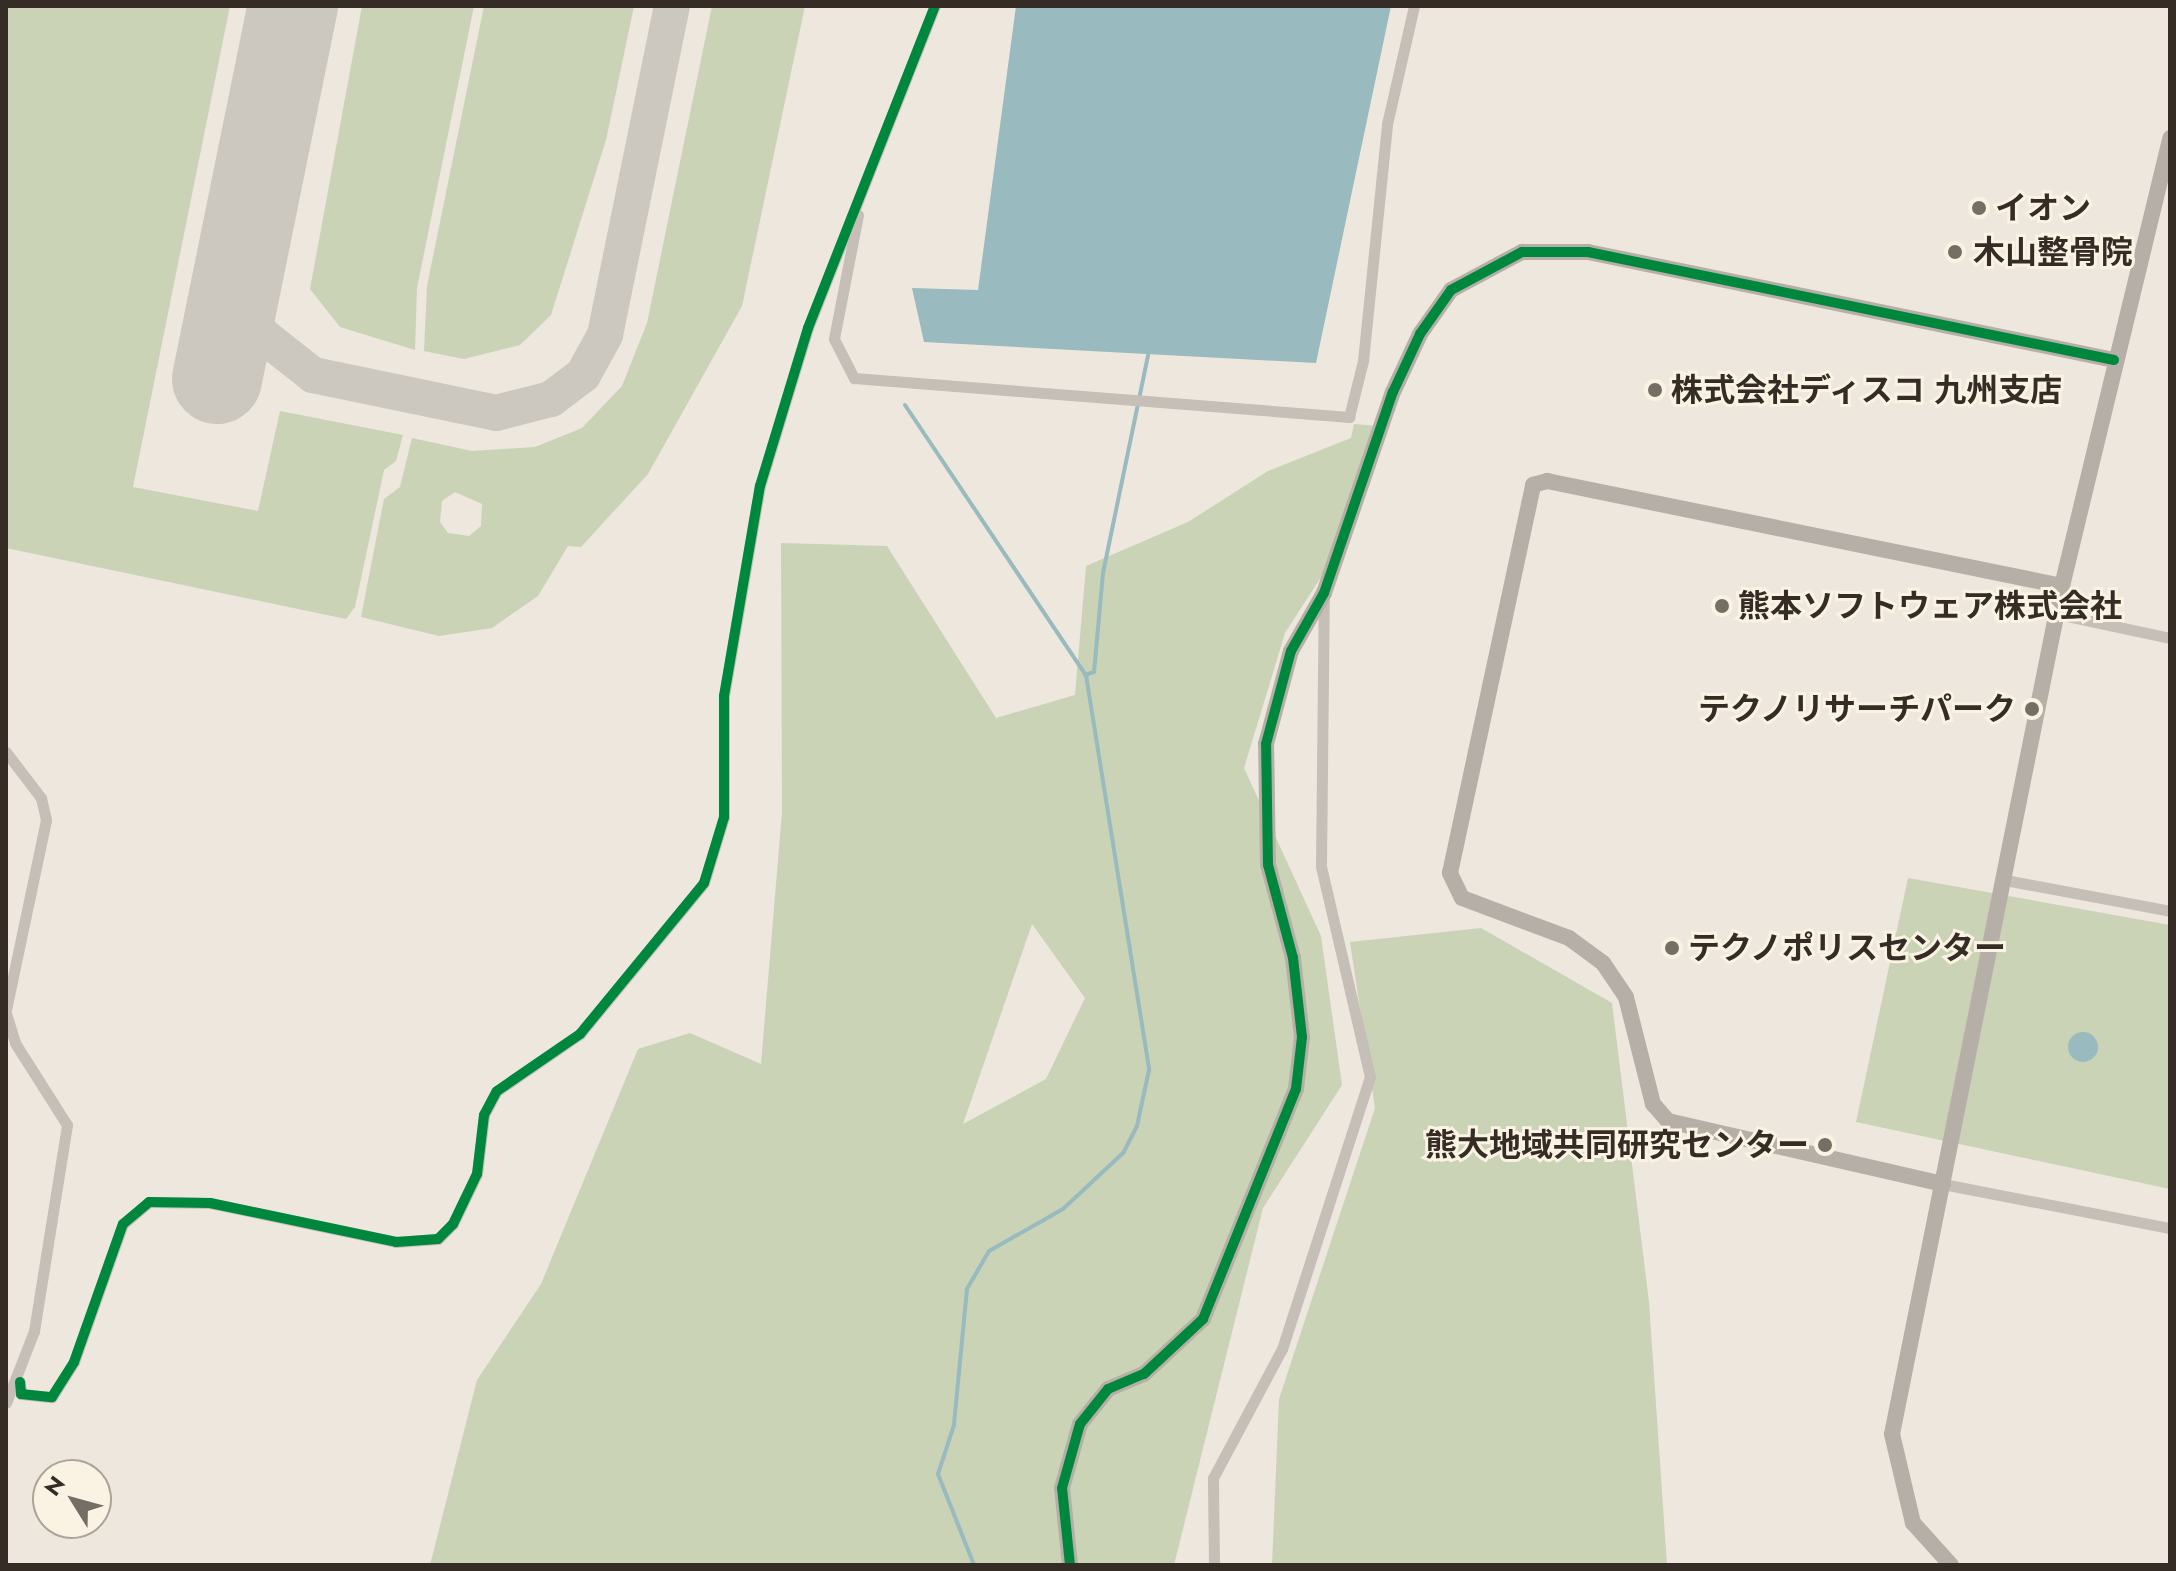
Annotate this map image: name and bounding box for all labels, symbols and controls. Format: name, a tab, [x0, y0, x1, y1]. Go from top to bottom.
place label: イオン	[1995, 189, 2091, 227]
marker: イオン	[1970, 199, 1988, 217]
place label: 木山整骨院	[1973, 233, 2133, 271]
marker: 木山整骨院	[1944, 241, 1966, 263]
place label: 株式会社ディスコ 九州支店	[1671, 371, 2065, 409]
marker: 株式会社ディスコ 九州支店	[1646, 381, 1664, 399]
place label: 熊本ソフトウェア株式会社	[1738, 587, 2122, 625]
marker: 熊本ソフトウェア株式会社	[1713, 597, 1731, 615]
place label: テクノリサーチパーク	[1696, 690, 2016, 728]
marker: テクノリサーチパーク	[2023, 700, 2041, 718]
place label: テクノポリスセンター	[1688, 929, 2008, 967]
marker: テクノポリスセンター	[1663, 939, 1681, 957]
place label: 熊大地域共同研究センター	[1425, 1126, 1809, 1164]
marker: 熊大地域共同研究センター	[1816, 1136, 1834, 1154]
north arrow	[32, 1459, 112, 1539]
text: N	[36, 1469, 72, 1502]

